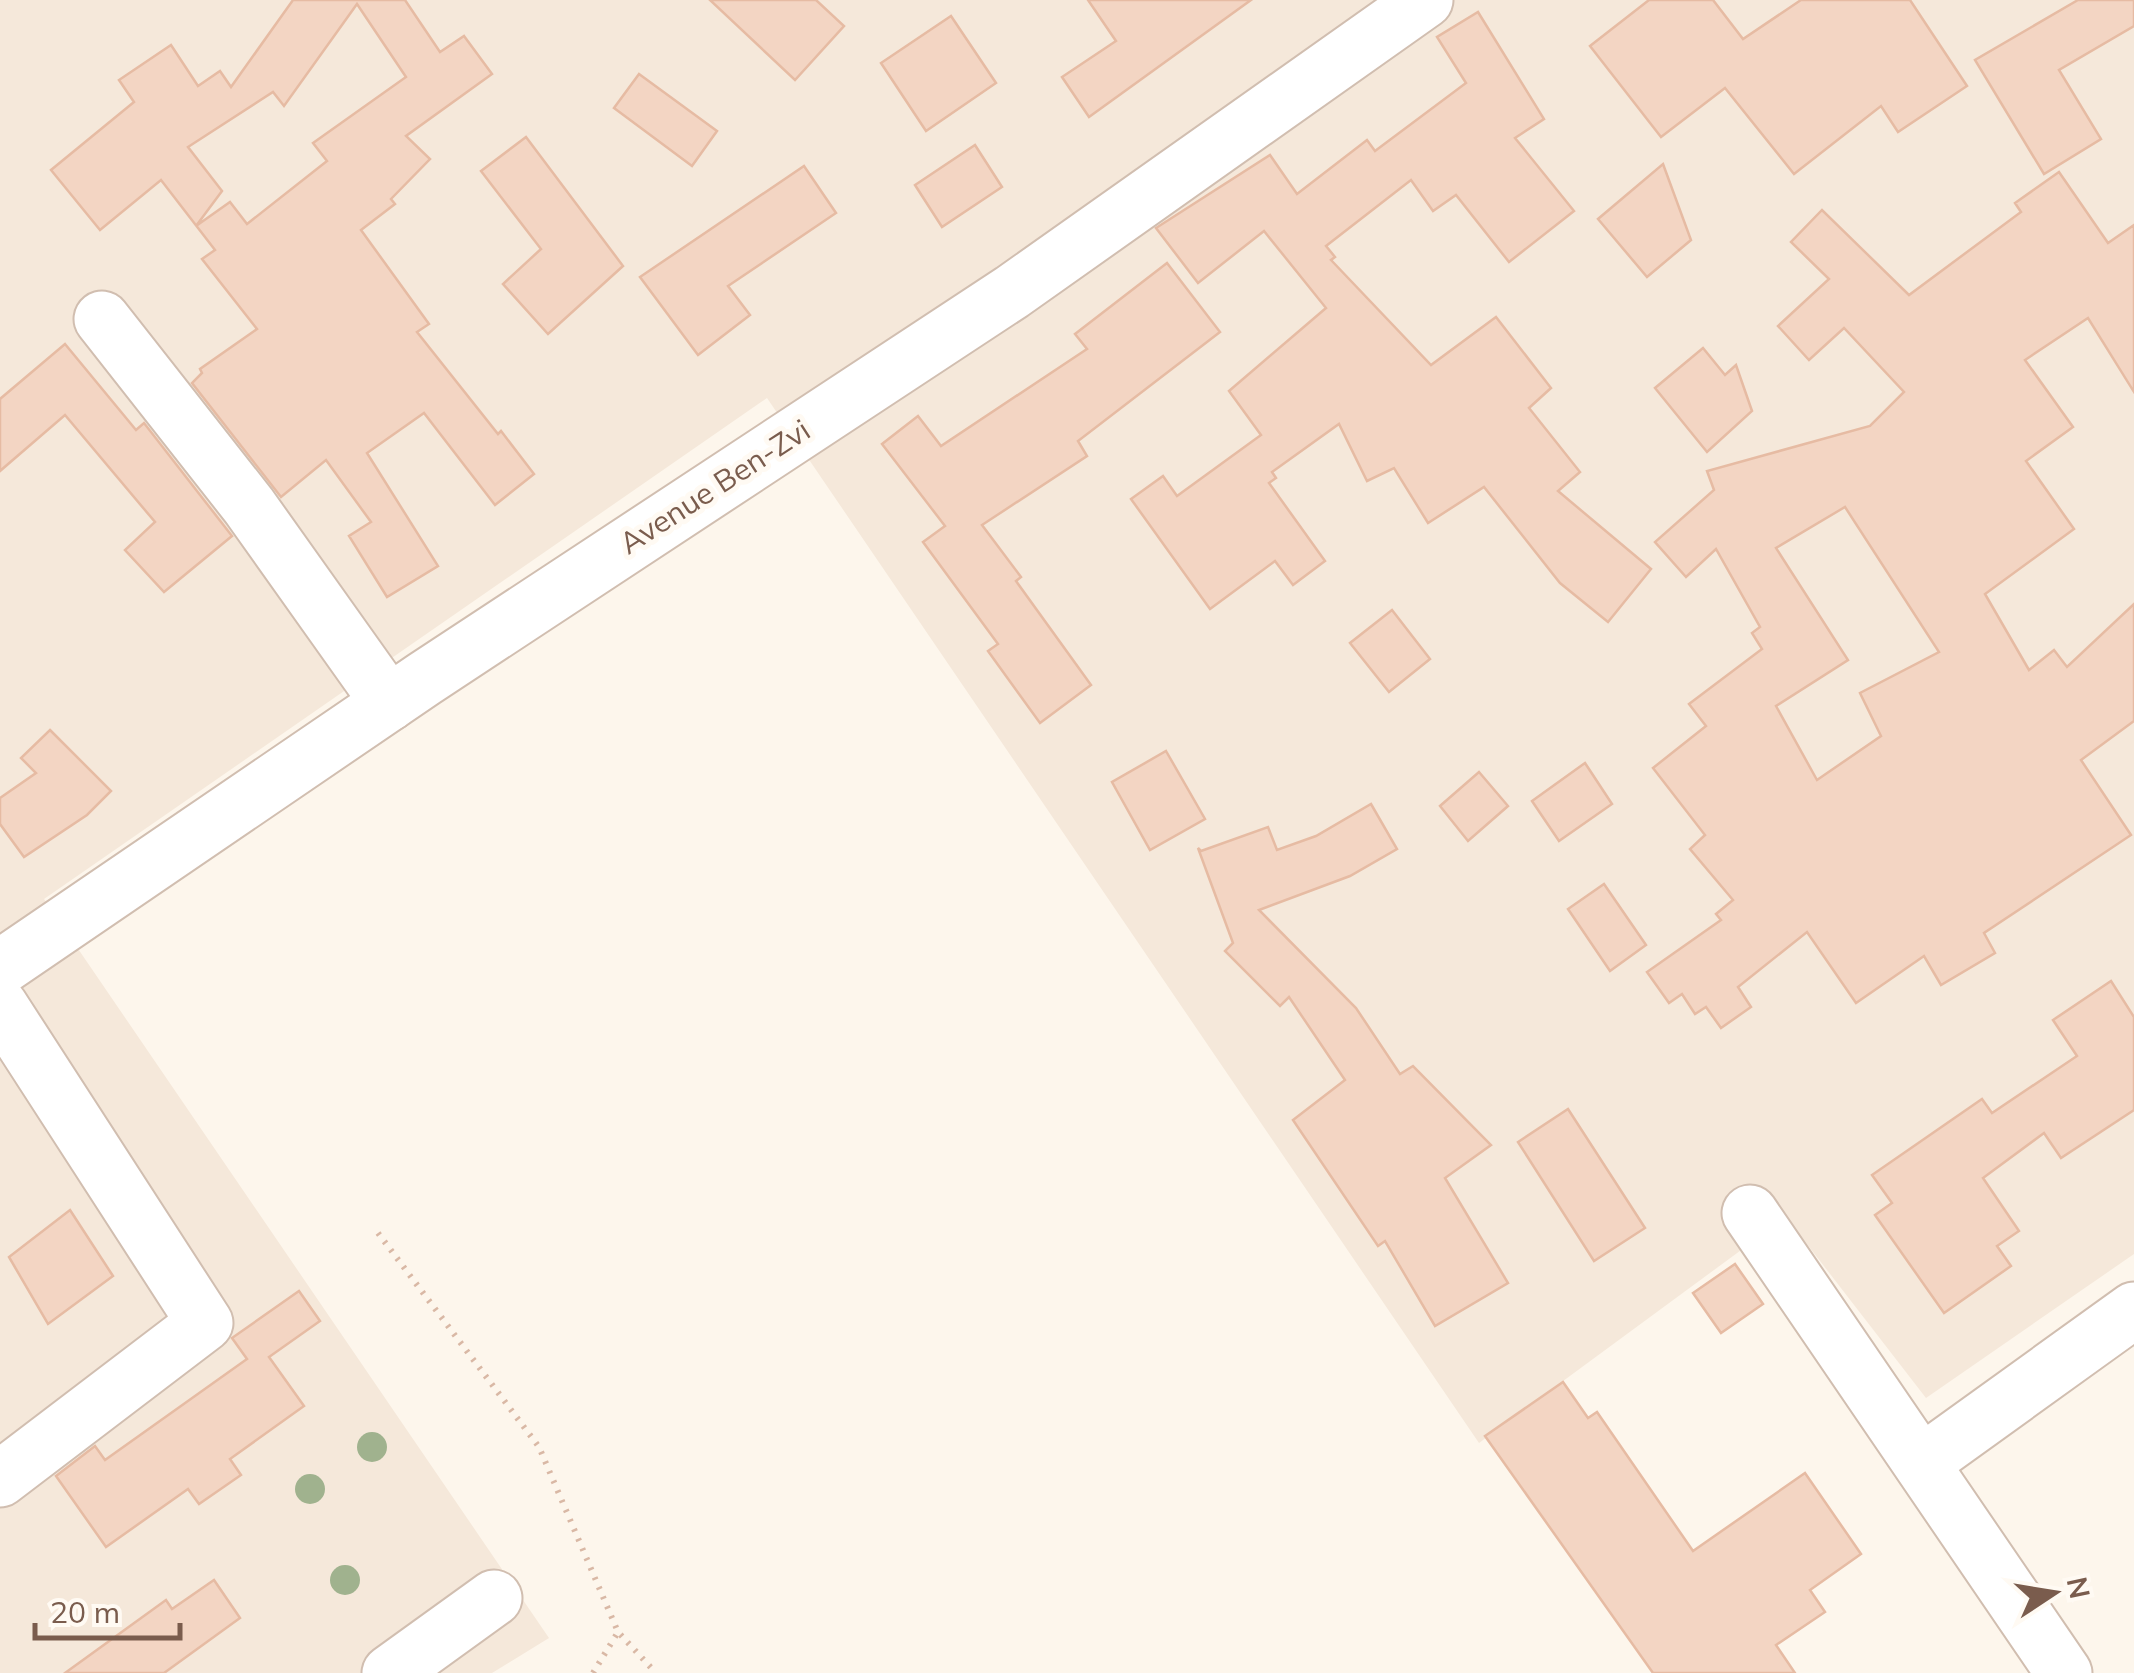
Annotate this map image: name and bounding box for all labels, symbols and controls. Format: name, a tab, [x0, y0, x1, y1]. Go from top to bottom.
street label: Avenue Ben-Zvi	[612, 410, 817, 562]
north arrow	[2004, 1543, 2104, 1643]
text: N	[2060, 1574, 2098, 1602]
scale bar	[35, 1578, 180, 1640]
text: 20 m	[50, 1593, 120, 1631]

